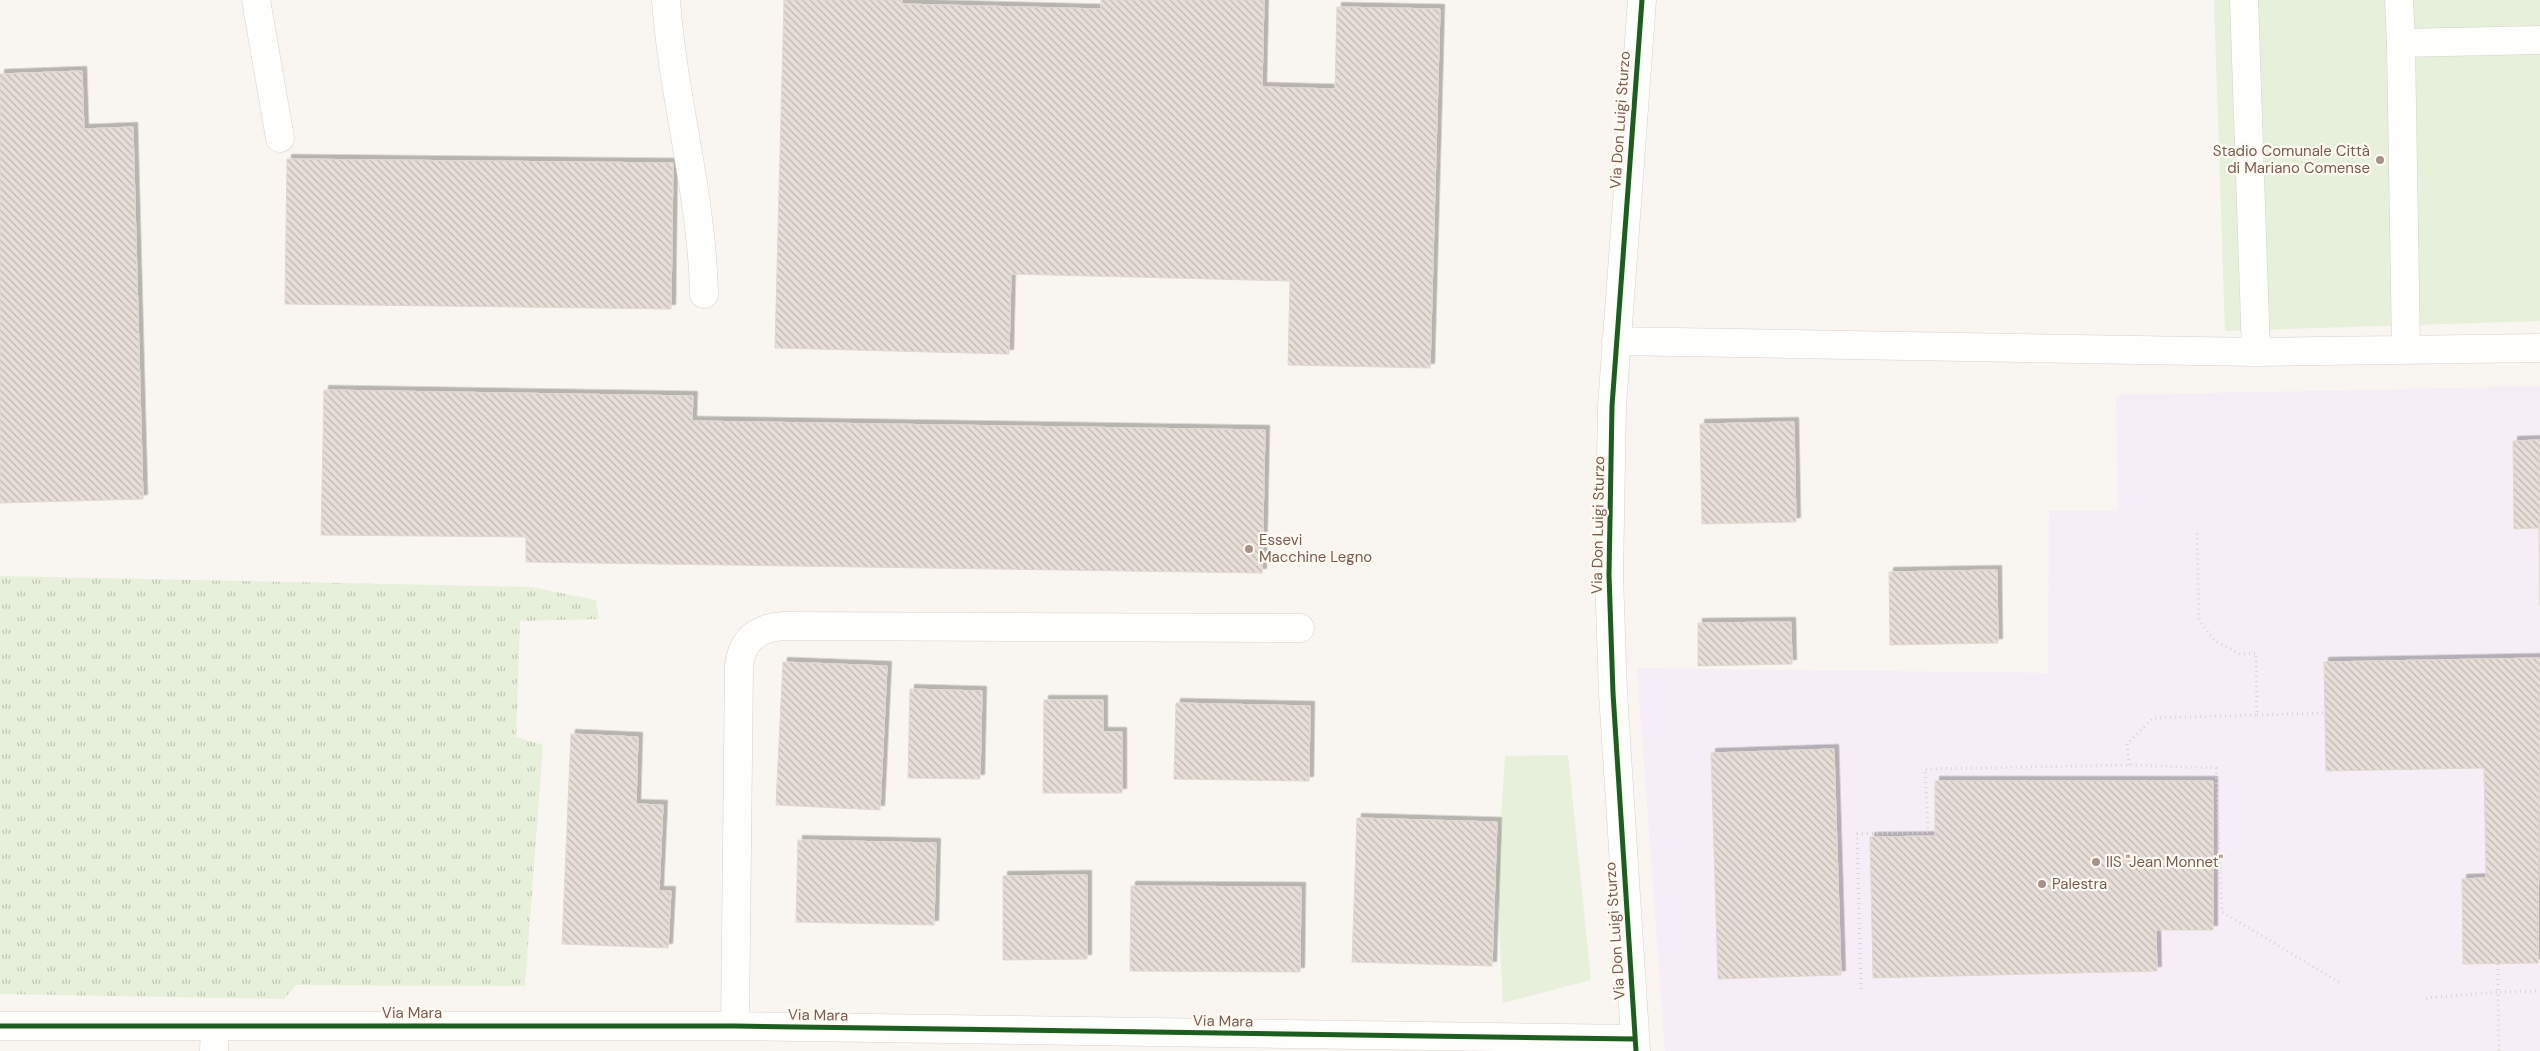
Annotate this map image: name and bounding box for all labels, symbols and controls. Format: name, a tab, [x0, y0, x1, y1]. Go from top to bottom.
street label: Via Don Luigi Sturzo	[1605, 50, 1635, 190]
place label: Stadio Comunale Città di Mariano Comense	[2213, 141, 2370, 178]
marker: Stadio Comunale Città di Mariano Comense	[2374, 154, 2386, 166]
street label: Via Don Luigi Sturzo	[1587, 456, 1609, 594]
place label: Essevi Macchine Legno	[1259, 530, 1372, 567]
marker: Essevi Macchine Legno	[1243, 543, 1255, 555]
place label: IIS "Jean Monnet"	[2106, 852, 2223, 872]
marker: IIS "Jean Monnet"	[2090, 856, 2102, 868]
street label: Via Don Luigi Sturzo	[1600, 861, 1630, 1001]
place label: Palestra	[2052, 874, 2107, 894]
marker: Palestra	[2036, 878, 2048, 890]
street label: Via Mara	[382, 1003, 442, 1023]
street label: Via Mara	[788, 1004, 848, 1026]
street label: Via Mara	[1193, 1010, 1253, 1032]

